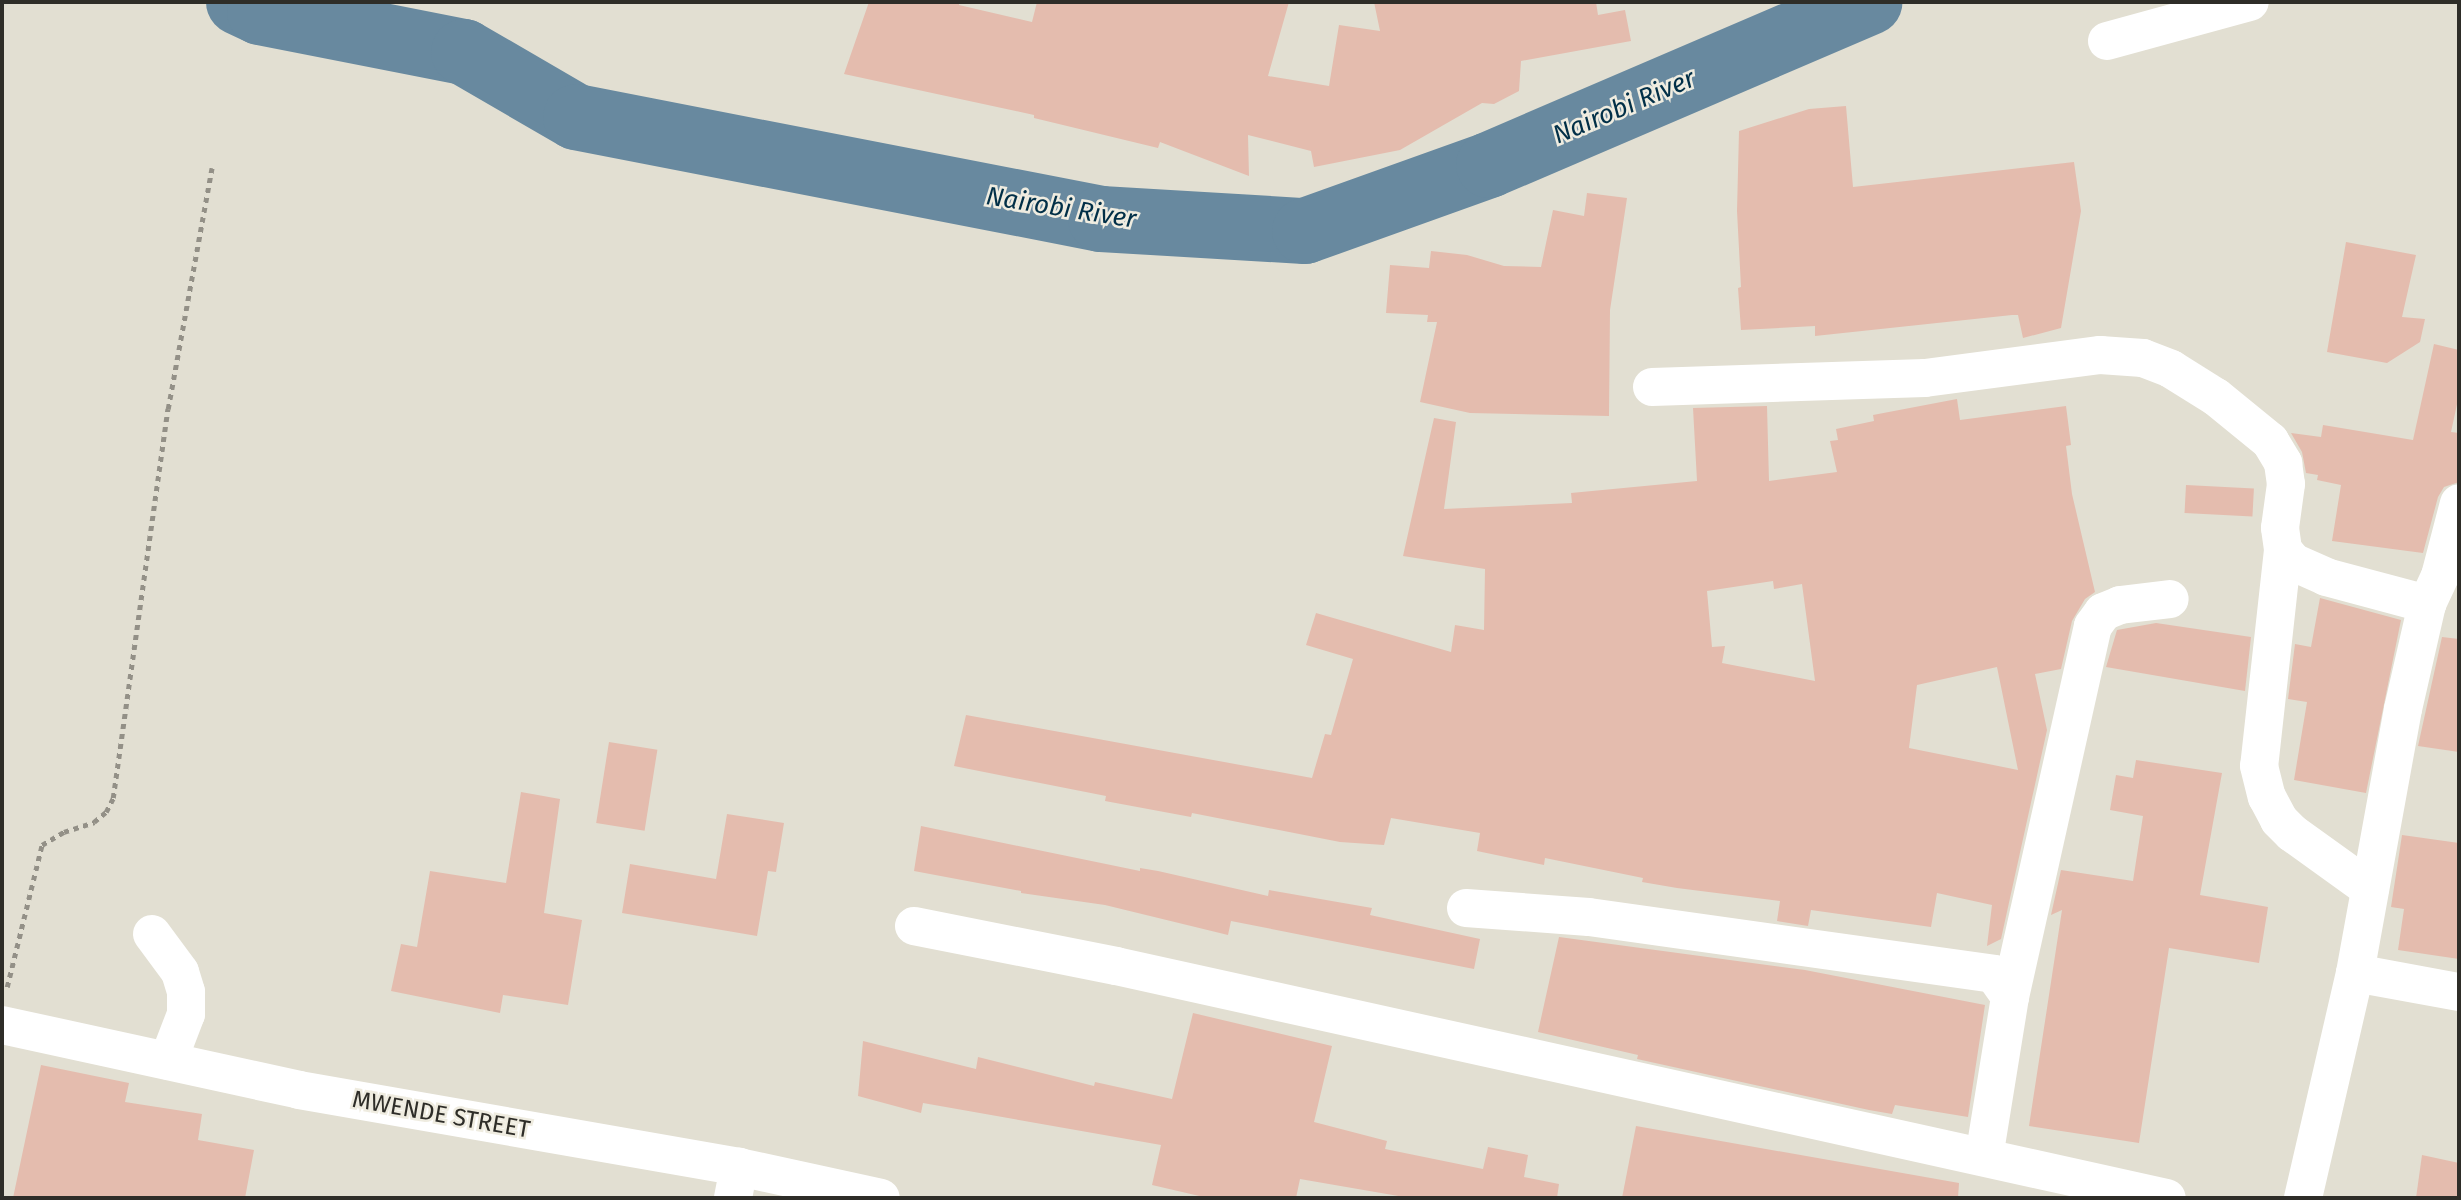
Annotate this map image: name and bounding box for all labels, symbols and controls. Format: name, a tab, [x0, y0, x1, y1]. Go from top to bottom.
water label: Nairobi River	[1548, 63, 1700, 151]
water label: Nairobi River	[984, 181, 1138, 235]
street label: MWENDE STREET	[350, 1085, 532, 1145]

